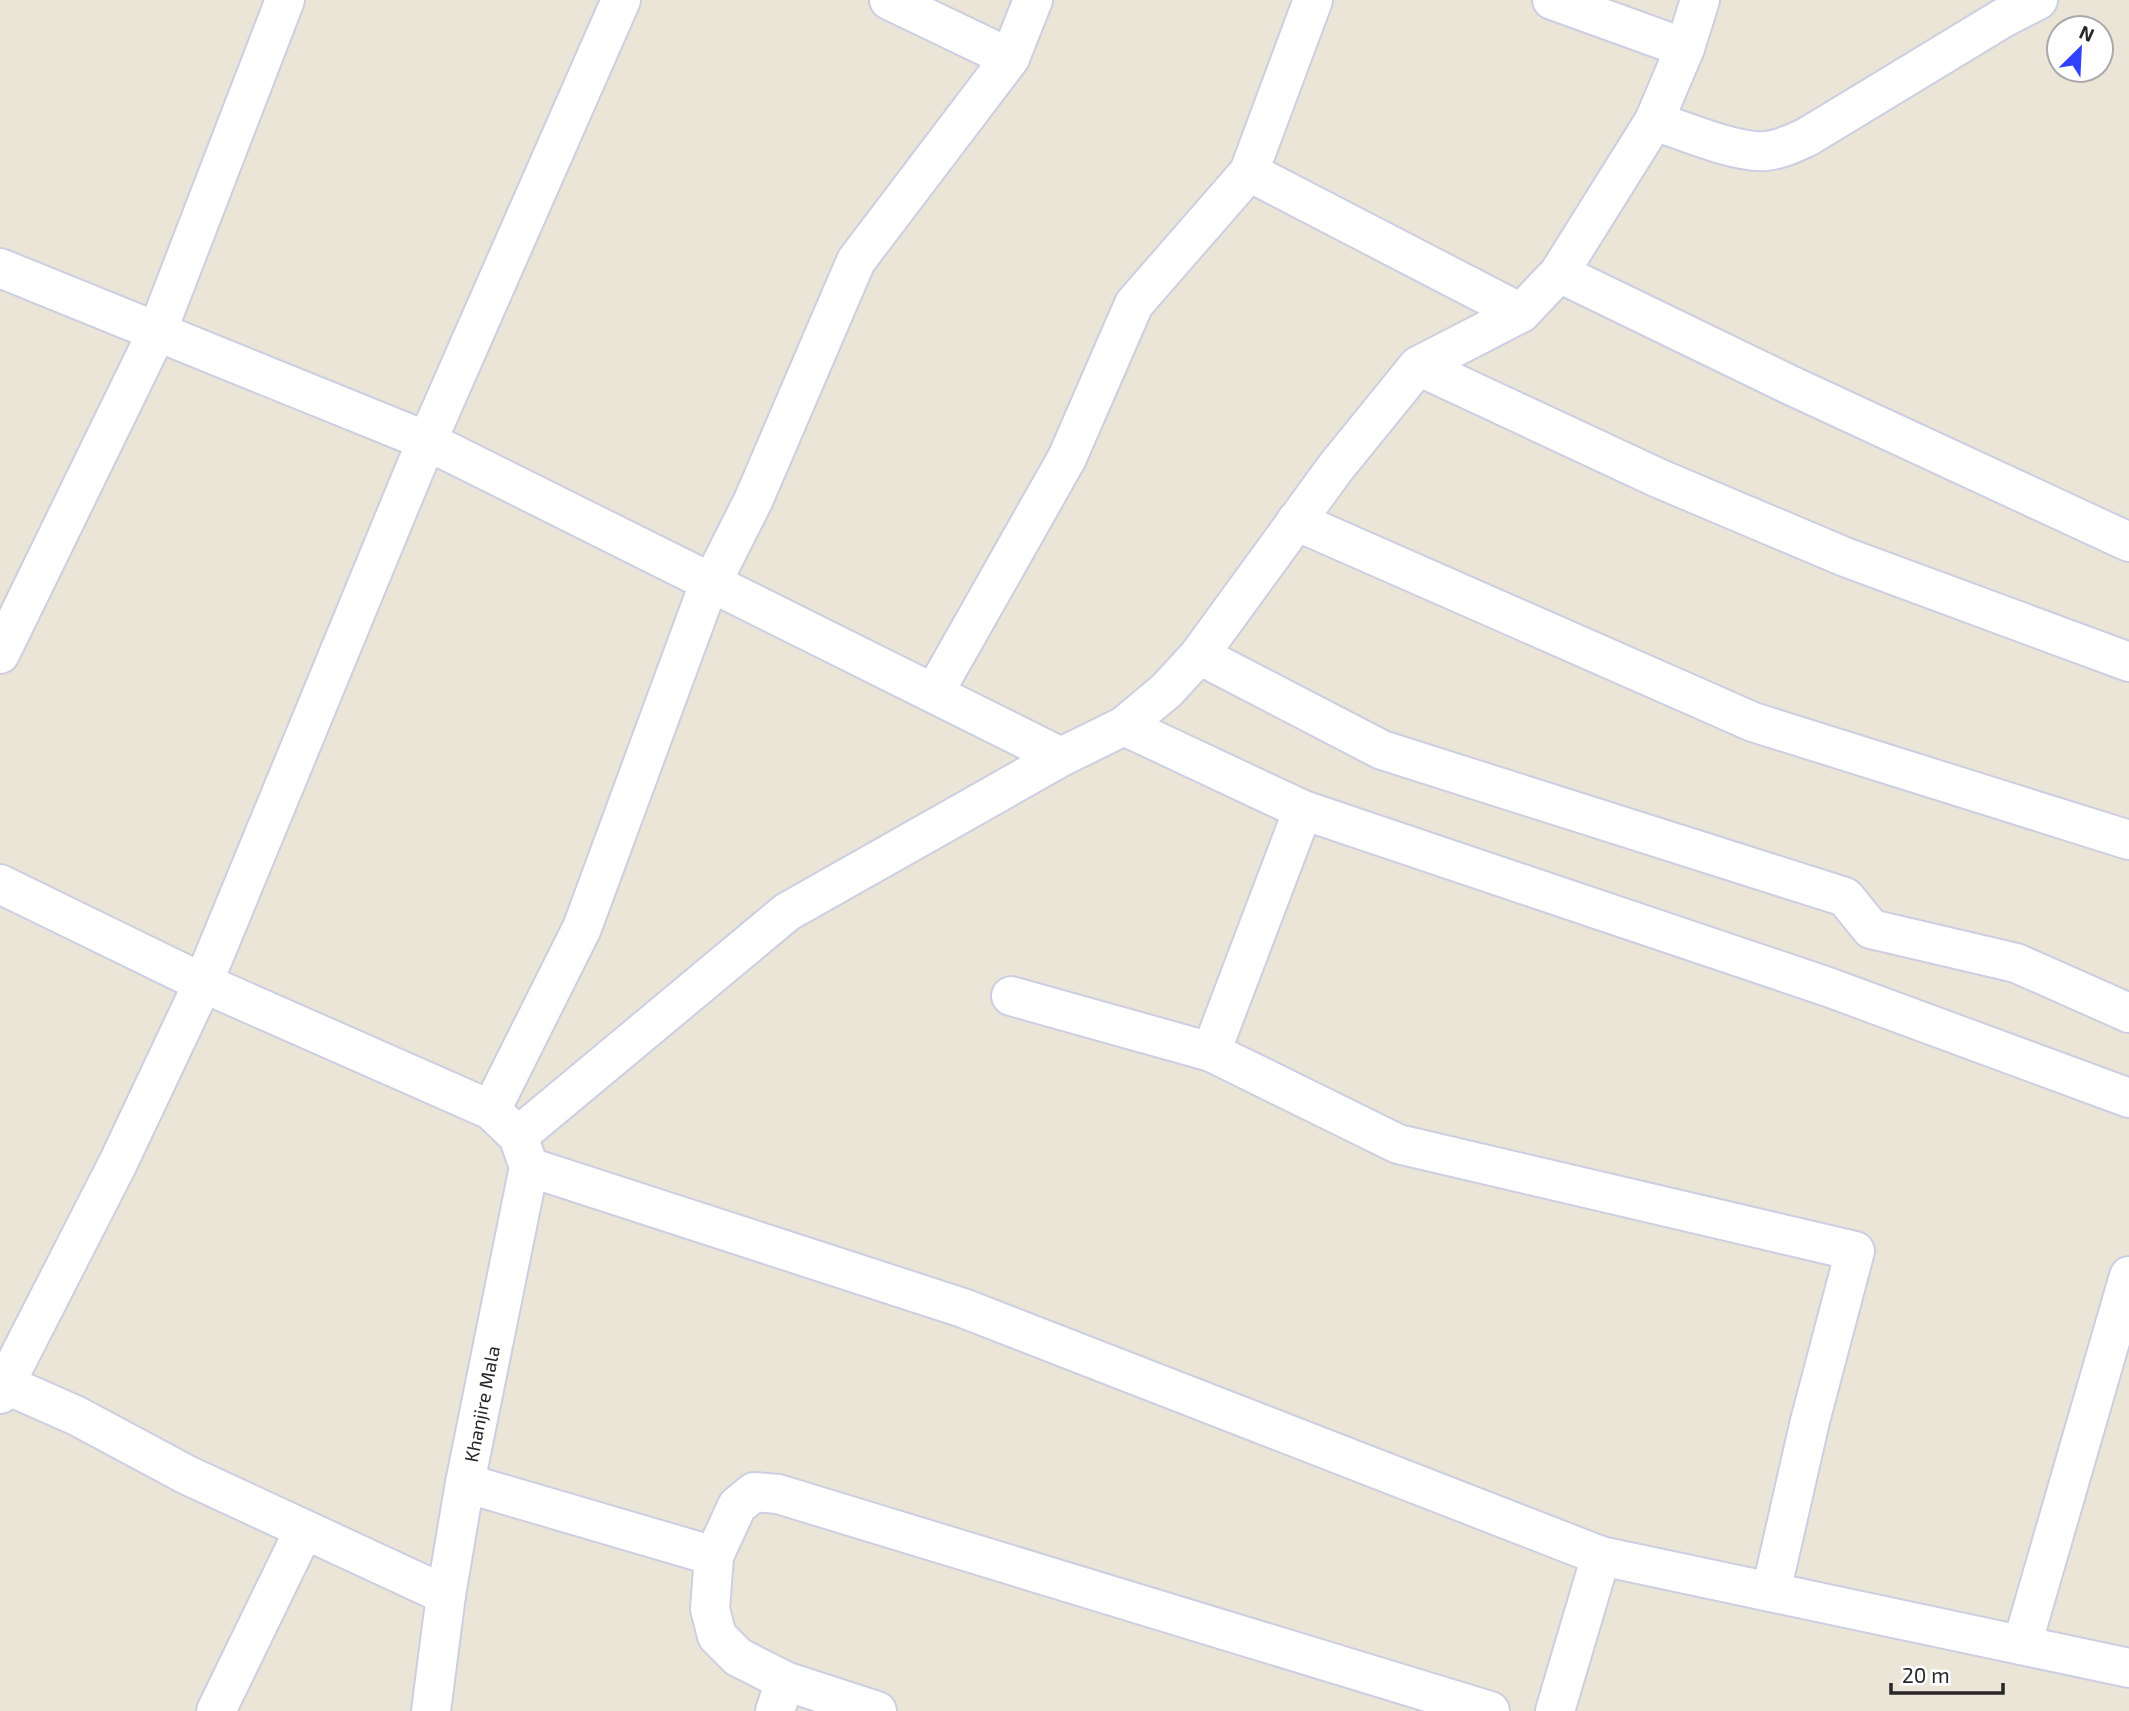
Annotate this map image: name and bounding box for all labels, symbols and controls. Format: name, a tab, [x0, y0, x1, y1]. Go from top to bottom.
north arrow	[2045, 14, 2115, 84]
text: N	[2076, 20, 2098, 46]
street label: Khanjire Mala	[459, 1344, 504, 1464]
scale bar	[1891, 1652, 2003, 1696]
text: 20 m	[1902, 1662, 1950, 1687]

